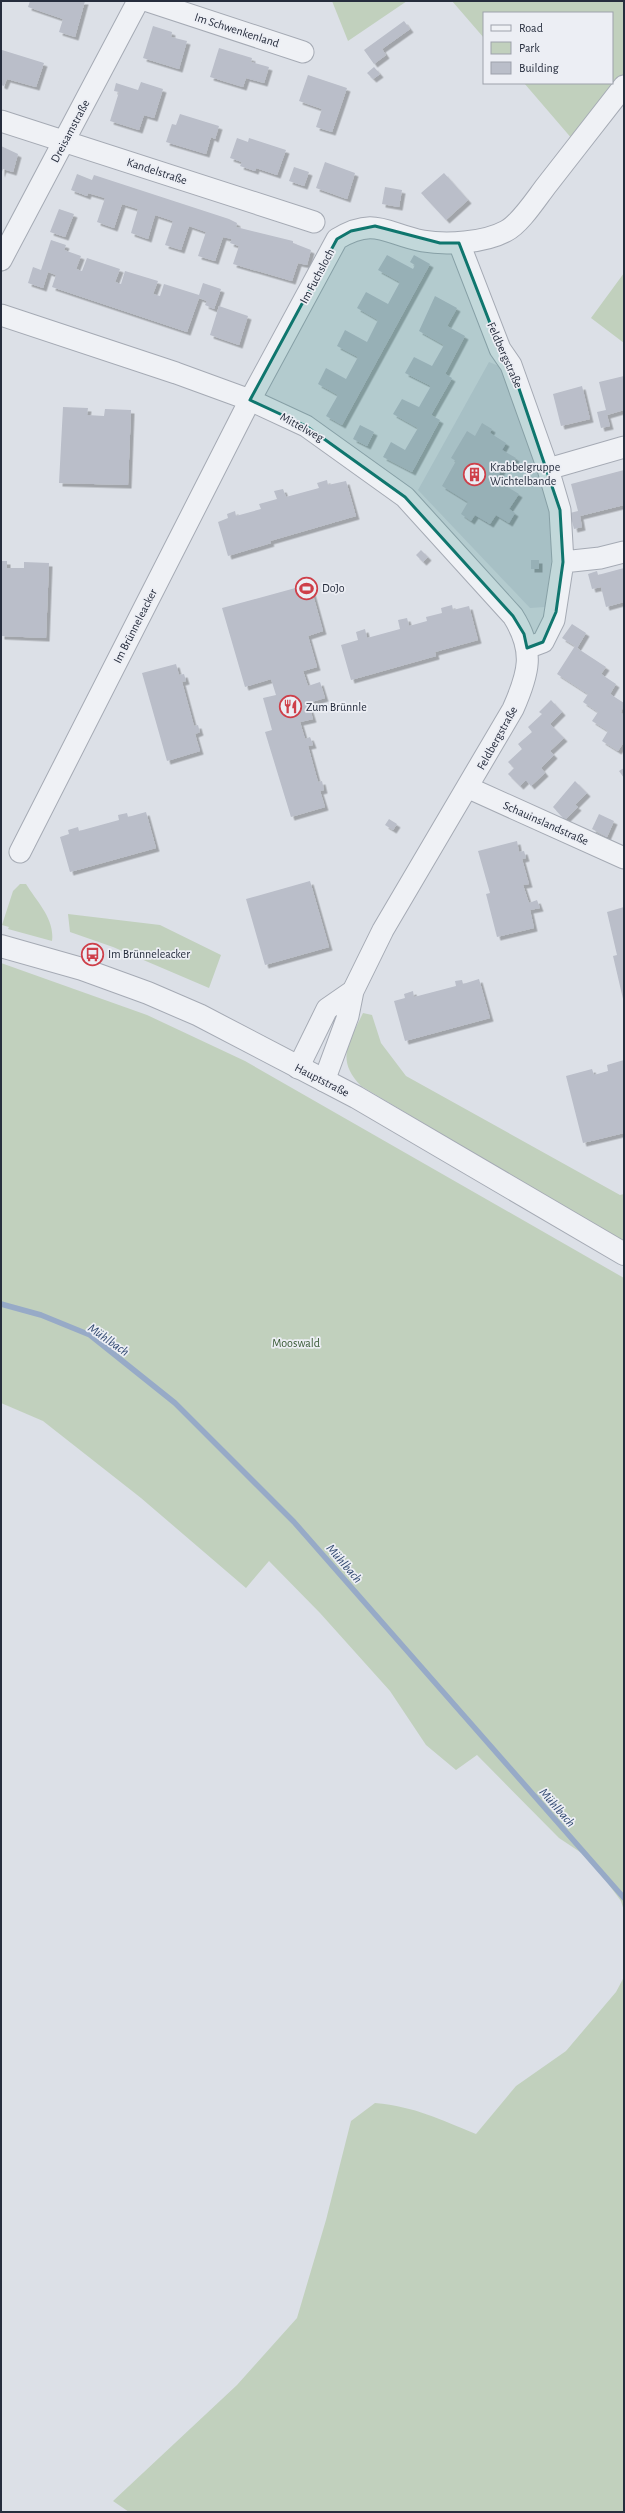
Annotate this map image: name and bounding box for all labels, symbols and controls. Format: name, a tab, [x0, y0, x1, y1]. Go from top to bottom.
street label: Im Schwenkenland	[193, 11, 281, 49]
legend	[483, 12, 613, 84]
text: Road	[519, 22, 543, 34]
text: Park	[519, 42, 540, 54]
text: Building	[519, 62, 559, 74]
street label: Dreisamstraße	[48, 98, 92, 164]
street label: Kandelstraße	[125, 156, 189, 186]
street label: Im Fuchsloch	[298, 246, 336, 306]
street label: Feldbergstraße	[485, 320, 525, 390]
street label: Mittelweg	[278, 410, 326, 444]
building icon: Krabbelgruppe Wichtelbande	[461, 461, 487, 487]
place label: Krabbelgruppe Wichtelbande	[490, 461, 560, 487]
sports icon: DoJo	[293, 575, 319, 601]
place label: DoJo	[322, 582, 345, 594]
street label: Im Brünneleacker	[111, 587, 159, 665]
restaurant icon: Zum Brünnle	[277, 694, 303, 720]
place label: Zum Brünnle	[306, 701, 367, 713]
street label: Feldbergstraße	[475, 704, 519, 772]
street label: Schauinslandstraße	[502, 799, 590, 847]
bus stop icon: Im Brünneleacker	[79, 941, 105, 967]
place label: Im Brünneleacker	[108, 948, 190, 960]
street label: Hauptstraße	[293, 1061, 351, 1099]
water label: Mühlbach	[85, 1321, 131, 1359]
park label: Mooswald	[272, 1337, 320, 1349]
water label: Mühlbach	[324, 1542, 364, 1586]
water label: Mühlbach	[537, 1786, 577, 1830]

